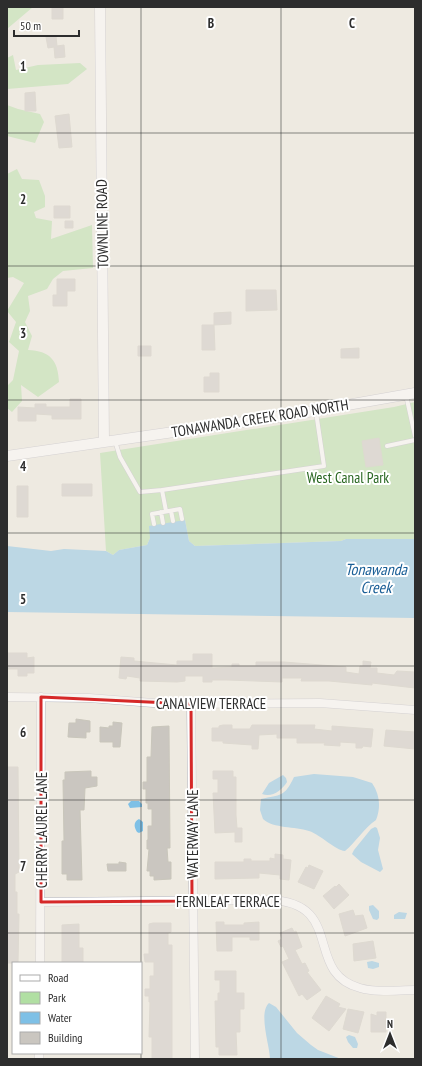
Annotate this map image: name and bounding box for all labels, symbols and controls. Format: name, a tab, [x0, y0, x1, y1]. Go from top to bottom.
scale bar	[14, 12, 79, 38]
text: B	[208, 15, 214, 32]
text: C	[349, 15, 355, 32]
text: 50 m	[20, 18, 41, 33]
text: 1	[20, 58, 26, 75]
street label: TOWNLINE ROAD	[92, 179, 112, 269]
text: 2	[20, 191, 26, 208]
text: 3	[20, 325, 26, 342]
street label: TONAWANDA CREEK ROAD NORTH	[170, 395, 350, 441]
text: 4	[20, 458, 27, 475]
park label: West Canal Park	[307, 468, 389, 487]
water label: Tonawanda Creek	[345, 559, 409, 597]
text: 5	[20, 591, 26, 608]
street label: CANALVIEW TERRACE	[156, 694, 266, 713]
text: 6	[20, 724, 26, 741]
street label: CHERRY LAUREL LANE	[32, 772, 51, 888]
street label: WATERWAY LANE	[183, 789, 202, 879]
text: 7	[20, 858, 26, 875]
street label: FERNLEAF TERRACE	[176, 892, 280, 911]
legend	[12, 962, 142, 1054]
text: Road	[48, 970, 68, 985]
text: Park	[48, 990, 66, 1005]
text: Water	[48, 1010, 73, 1025]
north arrow	[370, 1014, 410, 1054]
text: N	[387, 1017, 393, 1031]
text: Building	[48, 1030, 83, 1045]

